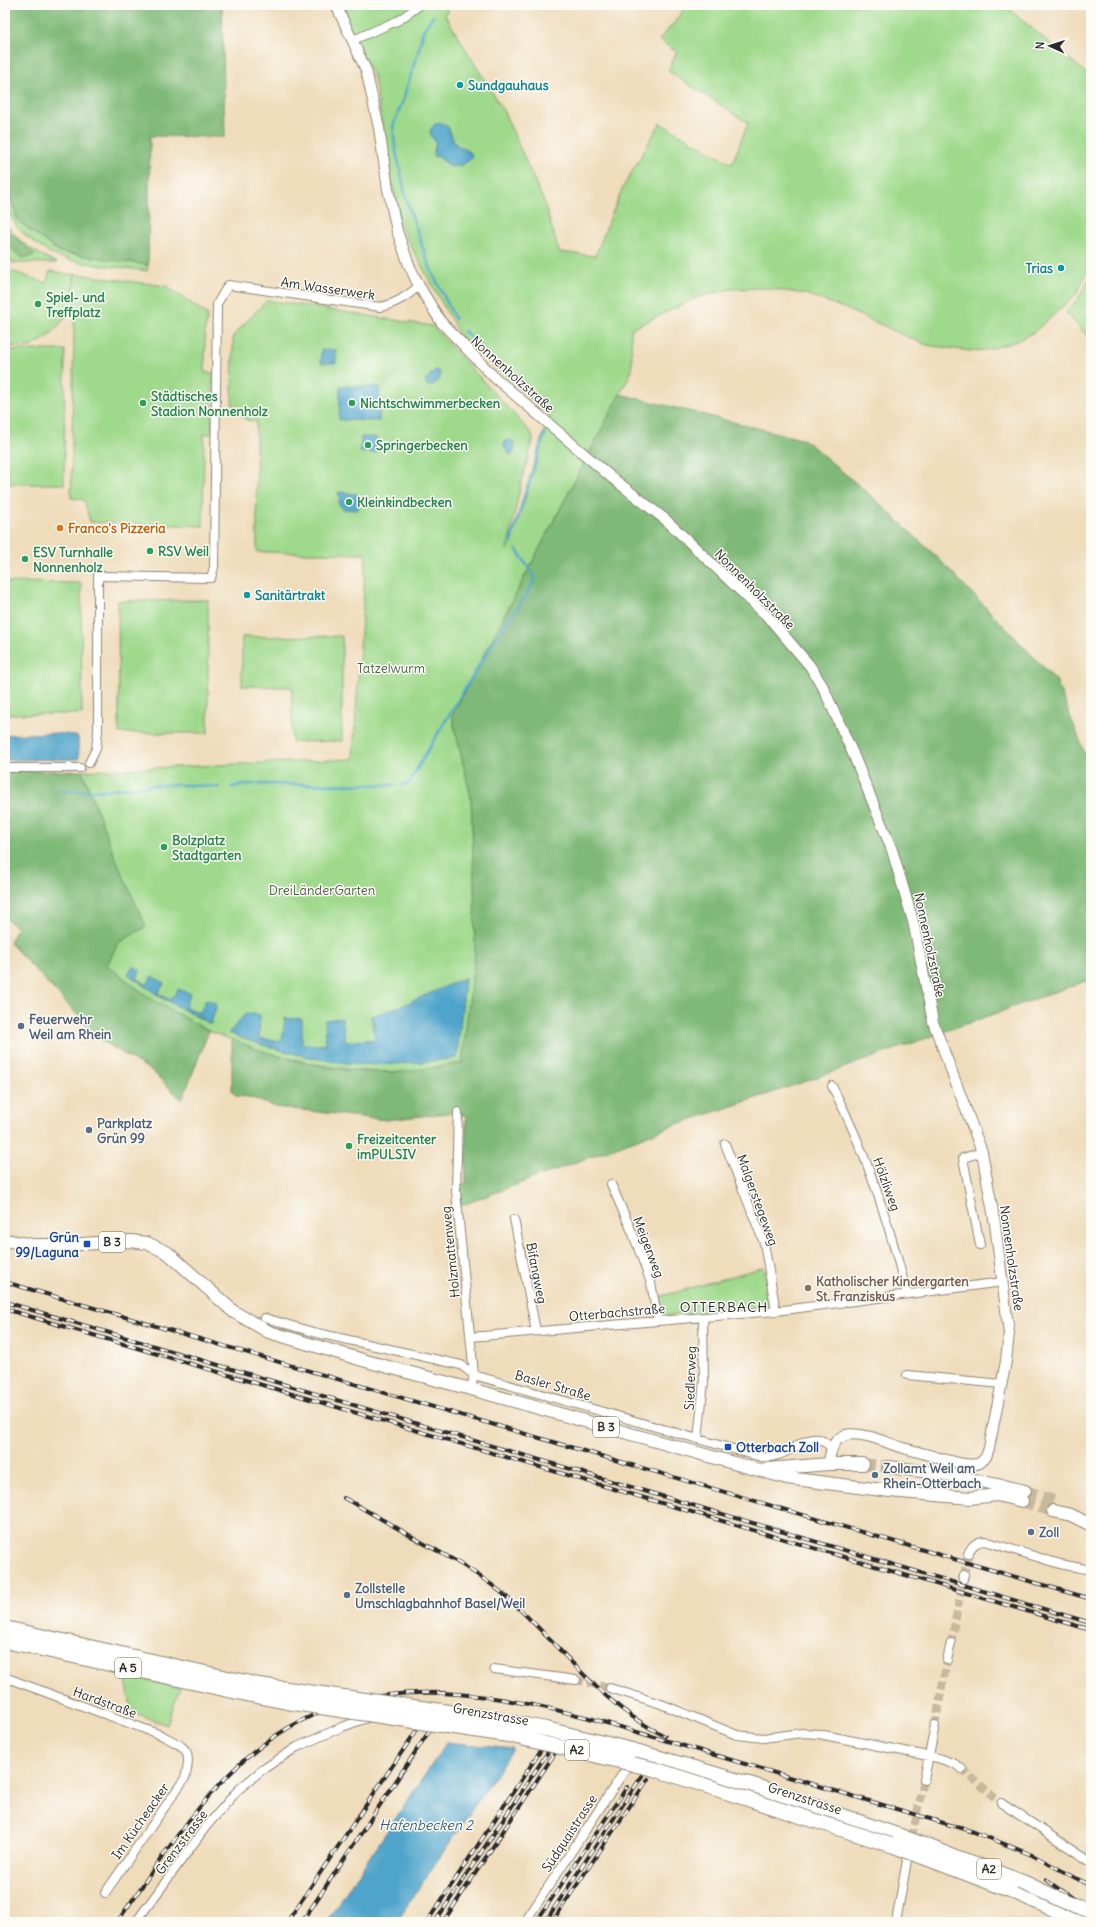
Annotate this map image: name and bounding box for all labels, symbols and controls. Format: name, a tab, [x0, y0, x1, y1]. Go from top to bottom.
north arrow	[1030, 26, 1070, 66]
text: N	[1033, 41, 1047, 50]
place label: Sundgauhaus	[468, 77, 549, 94]
marker: Sundgauhaus	[455, 80, 465, 90]
place label: Trias	[1026, 260, 1053, 277]
marker: Trias	[1056, 263, 1066, 273]
street label: Am Wasserwerk	[280, 273, 376, 304]
place label: Spiel- und Treffplatz	[46, 289, 105, 321]
marker: Spiel- und Treffplatz	[33, 299, 43, 309]
street label: Nonnenholzstraße	[467, 332, 558, 416]
place label: Städtisches Stadion Nonnenholz	[151, 388, 269, 420]
place label: Nichtschwimmerbecken	[360, 395, 501, 412]
marker: Städtisches Stadion Nonnenholz	[138, 398, 148, 408]
marker: Nichtschwimmerbecken	[347, 398, 357, 408]
place label: Springerbecken	[376, 437, 468, 454]
marker: Springerbecken	[363, 440, 373, 450]
place label: Kleinkindbecken	[357, 494, 452, 511]
marker: Kleinkindbecken	[344, 497, 354, 507]
place label: Franco's Pizzeria	[68, 520, 166, 537]
marker: Franco's Pizzeria	[55, 523, 65, 533]
place label: RSV Weil	[158, 543, 209, 560]
place label: ESV Turnhalle Nonnenholz	[33, 544, 113, 576]
marker: RSV Weil	[145, 546, 155, 556]
street label: Nonnenholzstraße	[711, 546, 798, 633]
marker: ESV Turnhalle Nonnenholz	[20, 554, 30, 564]
place label: Sanitärtrakt	[255, 587, 326, 604]
marker: Sanitärtrakt	[242, 590, 252, 600]
park label: Tatzelwurm	[357, 660, 425, 677]
place label: Bolzplatz Stadtgarten	[172, 832, 242, 864]
marker: Bolzplatz Stadtgarten	[159, 842, 169, 852]
park label: DreiLänderGarten	[269, 882, 376, 899]
street label: Nonnenholzstraße	[910, 891, 949, 999]
place label: Feuerwehr Weil am Rhein	[29, 1011, 112, 1043]
marker: Feuerwehr Weil am Rhein	[16, 1021, 26, 1031]
place label: Parkplatz Grün 99	[97, 1115, 153, 1147]
marker: Parkplatz Grün 99	[84, 1125, 94, 1135]
place label: Freizeitcenter imPULSIV	[357, 1131, 437, 1163]
marker: Freizeitcenter imPULSIV	[344, 1141, 354, 1151]
street label: Malgerstegeweg	[733, 1152, 782, 1248]
street label: Hölzliweg	[869, 1155, 904, 1213]
street label: Nonnenholzstraße	[996, 1204, 1027, 1312]
street label: Holzmattenweg	[437, 1205, 464, 1299]
street label: Meigerweg	[629, 1214, 668, 1280]
place label: Grün 99/Laguna	[15, 1229, 80, 1261]
road number: B 3	[99, 1232, 125, 1252]
marker: Grün 99/Laguna	[82, 1239, 92, 1249]
street label: Bifangweg	[522, 1241, 551, 1305]
place label: Katholischer Kindergarten St. Franziskus	[816, 1273, 969, 1305]
marker: Katholischer Kindergarten St. Franziskus	[803, 1283, 813, 1293]
district label: OTTERBACH	[680, 1298, 768, 1316]
street label: Otterbachstraße	[568, 1300, 666, 1325]
street label: Siedlerweg	[681, 1345, 700, 1411]
street label: Basler Straße	[513, 1367, 593, 1404]
road number: B 3	[593, 1417, 619, 1437]
place label: Otterbach Zoll	[736, 1439, 819, 1456]
marker: Otterbach Zoll	[723, 1442, 733, 1452]
place label: Zollamt Weil am Rhein-Otterbach	[883, 1460, 982, 1492]
marker: Zollamt Weil am Rhein-Otterbach	[870, 1470, 880, 1480]
place label: Zoll	[1039, 1524, 1059, 1541]
marker: Zoll	[1026, 1527, 1036, 1537]
place label: Zollstelle Umschlagbahnhof Basel/Weil	[355, 1580, 525, 1612]
marker: Zollstelle Umschlagbahnhof Basel/Weil	[342, 1590, 352, 1600]
road number: A 5	[115, 1658, 141, 1678]
street label: Hardstraße	[71, 1683, 139, 1722]
street label: Grenzstrasse	[452, 1699, 530, 1730]
road number: A2	[565, 1740, 589, 1760]
street label: Im Kücheacker	[108, 1779, 173, 1863]
street label: Grenzstrasse	[766, 1779, 844, 1818]
street label: Südquaistrasse	[538, 1791, 601, 1875]
street label: Grenzstrasse	[152, 1807, 211, 1878]
water label: Hafenbecken 2	[379, 1816, 474, 1834]
road number: A2	[977, 1859, 1001, 1879]

